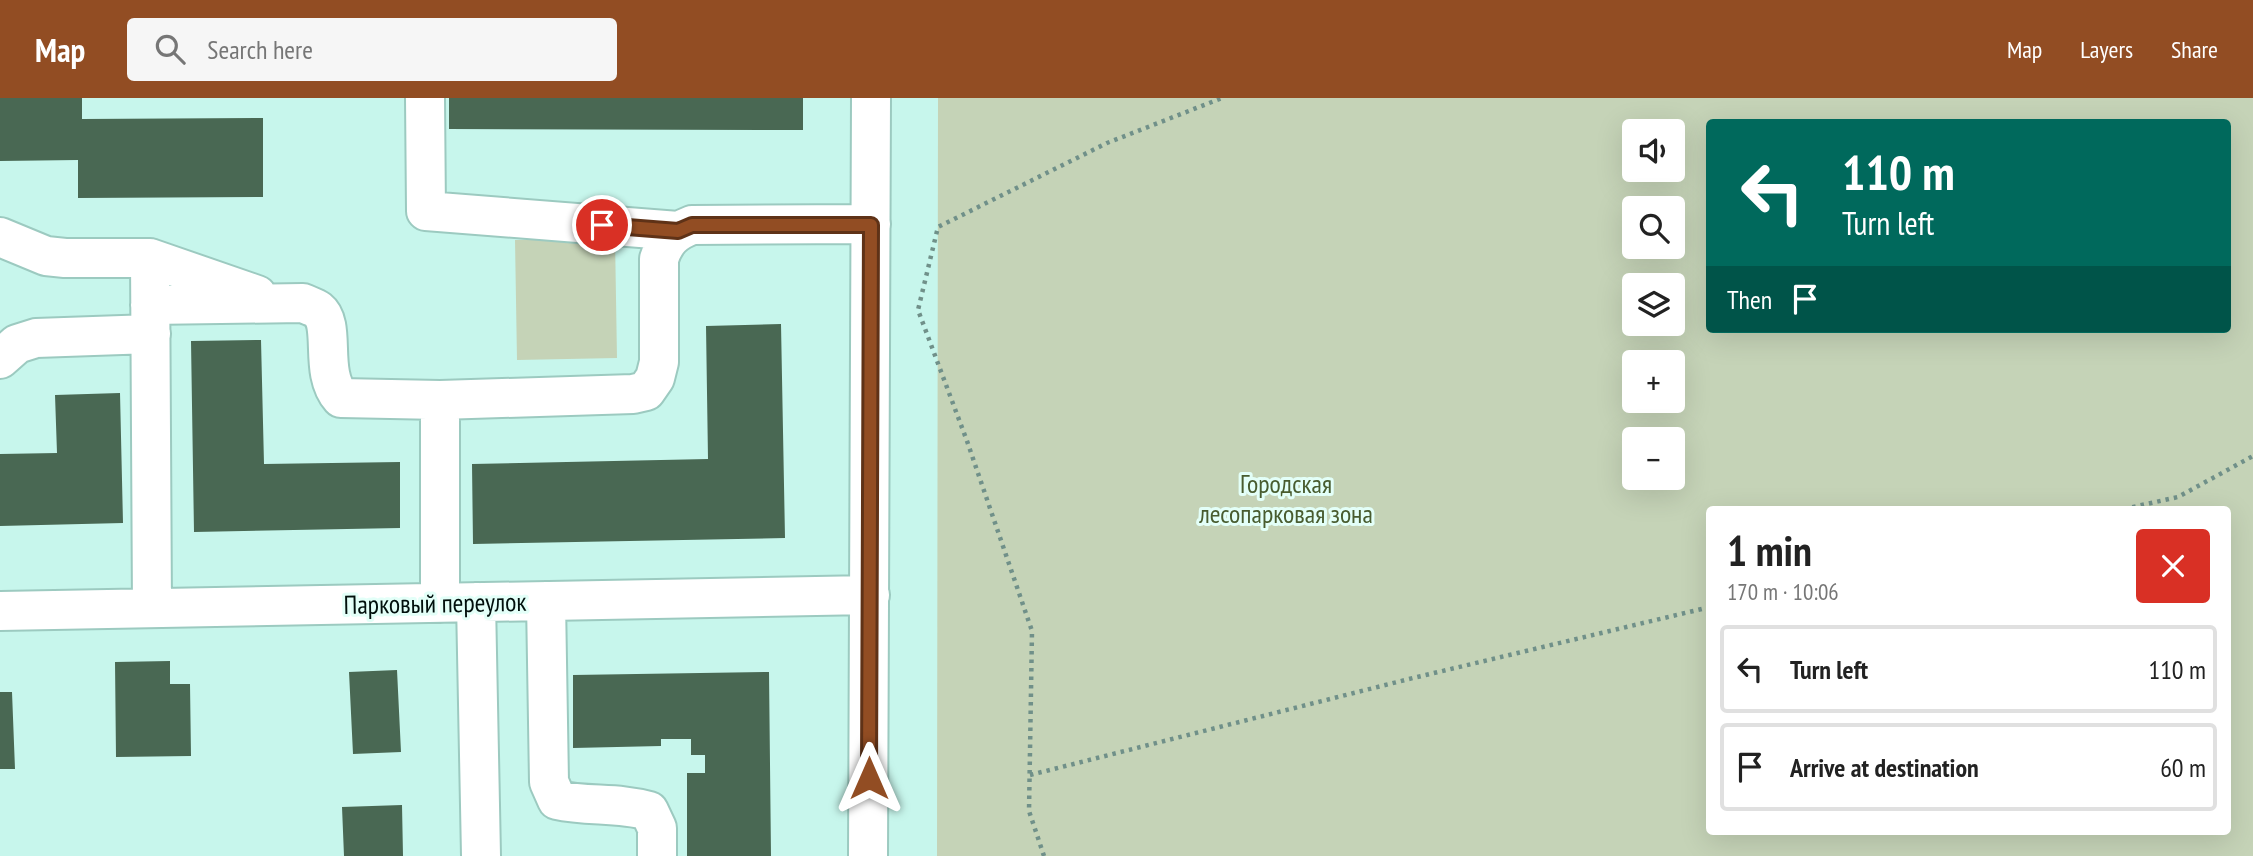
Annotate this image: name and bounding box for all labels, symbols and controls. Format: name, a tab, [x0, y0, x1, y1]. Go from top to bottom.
search box	[127, 18, 617, 81]
text: Map	[35, 28, 85, 71]
icon: search	[151, 30, 189, 68]
text: Search here	[207, 33, 313, 66]
text: Map	[2007, 34, 2042, 65]
text: Layers	[2080, 34, 2133, 65]
text: Share	[2171, 34, 2218, 65]
map controls	[1622, 119, 1685, 490]
button: sound	[1622, 119, 1685, 182]
text: 110 m	[1842, 140, 1955, 204]
icon: left	[1727, 147, 1818, 238]
pin	[572, 195, 632, 255]
button: search	[1622, 196, 1685, 259]
text: Turn left	[1842, 202, 1934, 244]
icon: arrive	[583, 206, 621, 244]
button: layers	[1622, 273, 1685, 336]
icon: arrive	[1786, 280, 1824, 318]
text: Then	[1727, 283, 1772, 316]
button: +	[1622, 350, 1685, 413]
button: −	[1622, 427, 1685, 490]
park label: Городская лесопарковая зона	[1198, 467, 1373, 530]
text: 1 min	[1727, 523, 1812, 578]
button: close	[2136, 529, 2210, 603]
text: 170 m · 10:06	[1727, 577, 1839, 606]
street label: Парковый переулок	[343, 585, 527, 621]
icon: left	[1731, 650, 1769, 688]
text: Turn left	[1790, 653, 1868, 686]
text: 110 m	[2148, 653, 2206, 686]
position arrow	[832, 741, 906, 815]
icon: arrive	[1731, 748, 1769, 786]
text: Arrive at destination	[1790, 751, 1979, 784]
text: 60 m	[2160, 751, 2206, 784]

